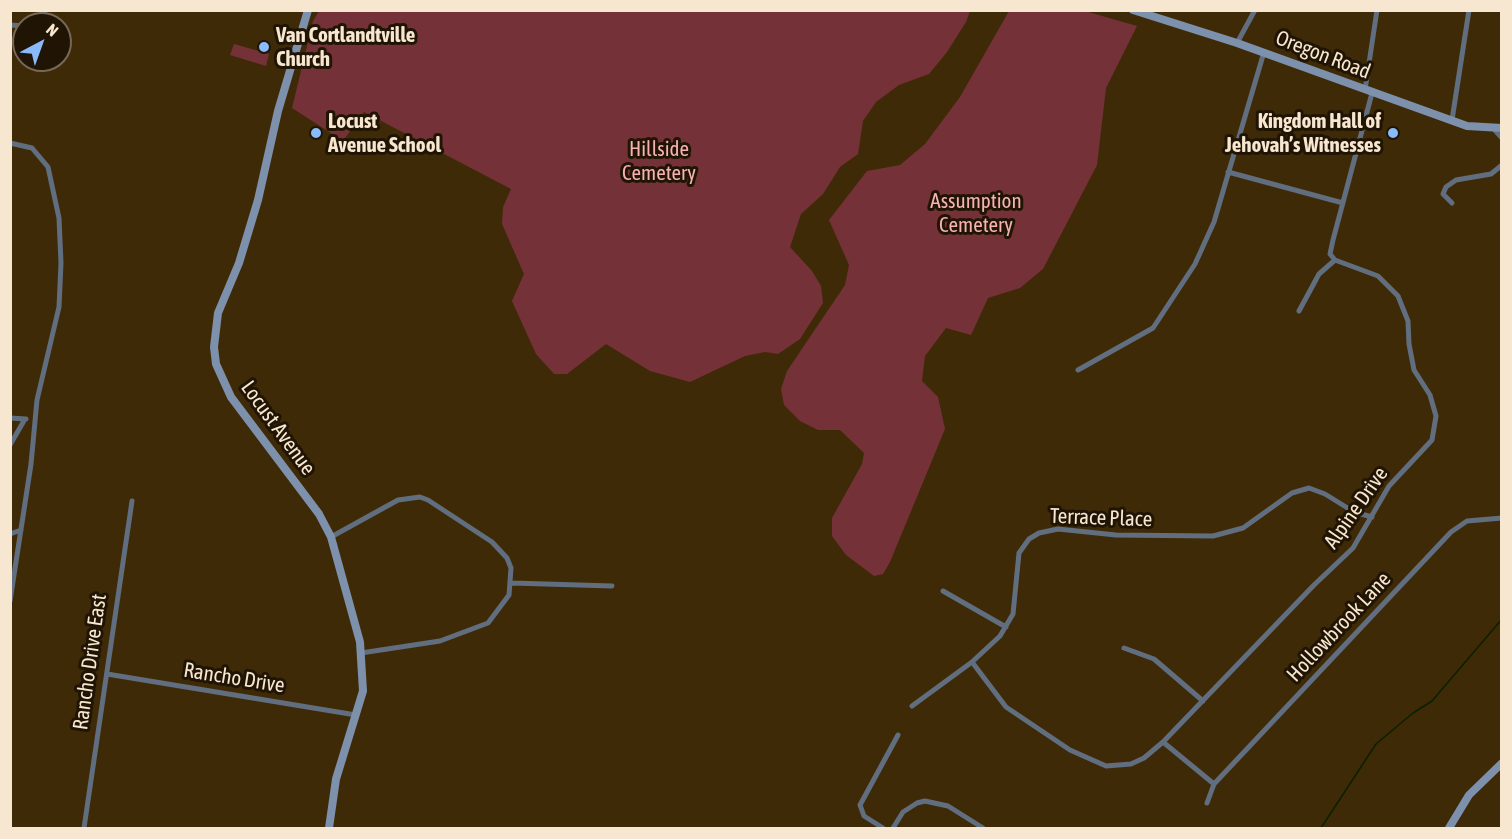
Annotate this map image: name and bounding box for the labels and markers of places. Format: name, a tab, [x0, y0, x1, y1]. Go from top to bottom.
place label: Van Cortlandtville Church	[276, 22, 415, 72]
marker: Van Cortlandtville Church	[257, 40, 271, 54]
place label: Locust Avenue School	[328, 108, 441, 158]
place label: Kingdom Hall of Jehovah’s Witnesses	[1225, 108, 1381, 158]
marker: Locust Avenue School	[309, 126, 323, 140]
marker: Kingdom Hall of Jehovah’s Witnesses	[1386, 126, 1400, 140]

